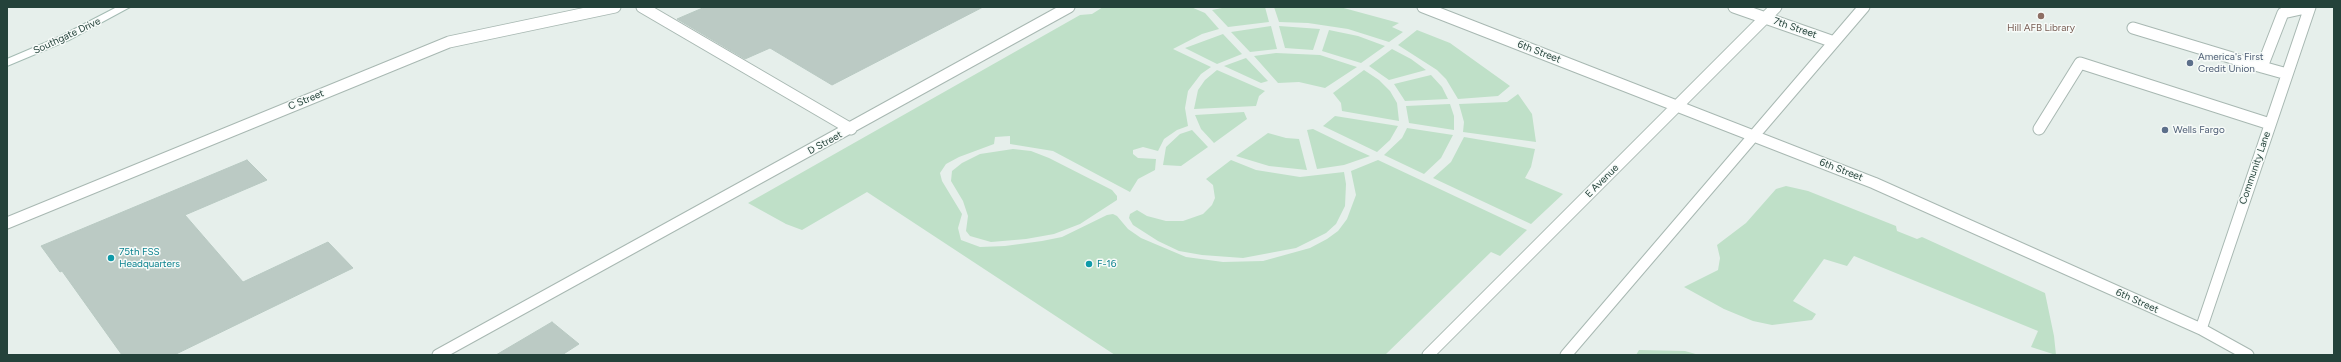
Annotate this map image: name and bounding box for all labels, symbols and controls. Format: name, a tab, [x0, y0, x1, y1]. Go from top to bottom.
marker: Hill AFB Library	[2036, 11, 2046, 21]
street label: Southgate Drive	[32, 15, 102, 57]
street label: 7th Street	[1772, 15, 1818, 41]
place label: Hill AFB Library	[2007, 22, 2075, 34]
street label: 6th Street	[1516, 38, 1562, 66]
place label: America's First Credit Union	[2198, 51, 2264, 74]
marker: America's First Credit Union	[2185, 58, 2195, 68]
street label: C Street	[286, 87, 326, 113]
place label: Wells Fargo	[2173, 124, 2225, 136]
marker: Wells Fargo	[2160, 125, 2170, 135]
street label: D Street	[806, 129, 844, 157]
street label: Community Lane	[2237, 130, 2273, 206]
street label: 6th Street	[1818, 156, 1864, 184]
street label: E Avenue	[1583, 162, 1621, 200]
place label: 75th FSS Headquarters	[119, 246, 180, 270]
marker: 75th FSS Headquarters	[106, 253, 116, 263]
place label: F-16	[1097, 258, 1116, 270]
marker: F-16	[1084, 259, 1094, 269]
street label: 6th Street	[2114, 286, 2160, 316]

